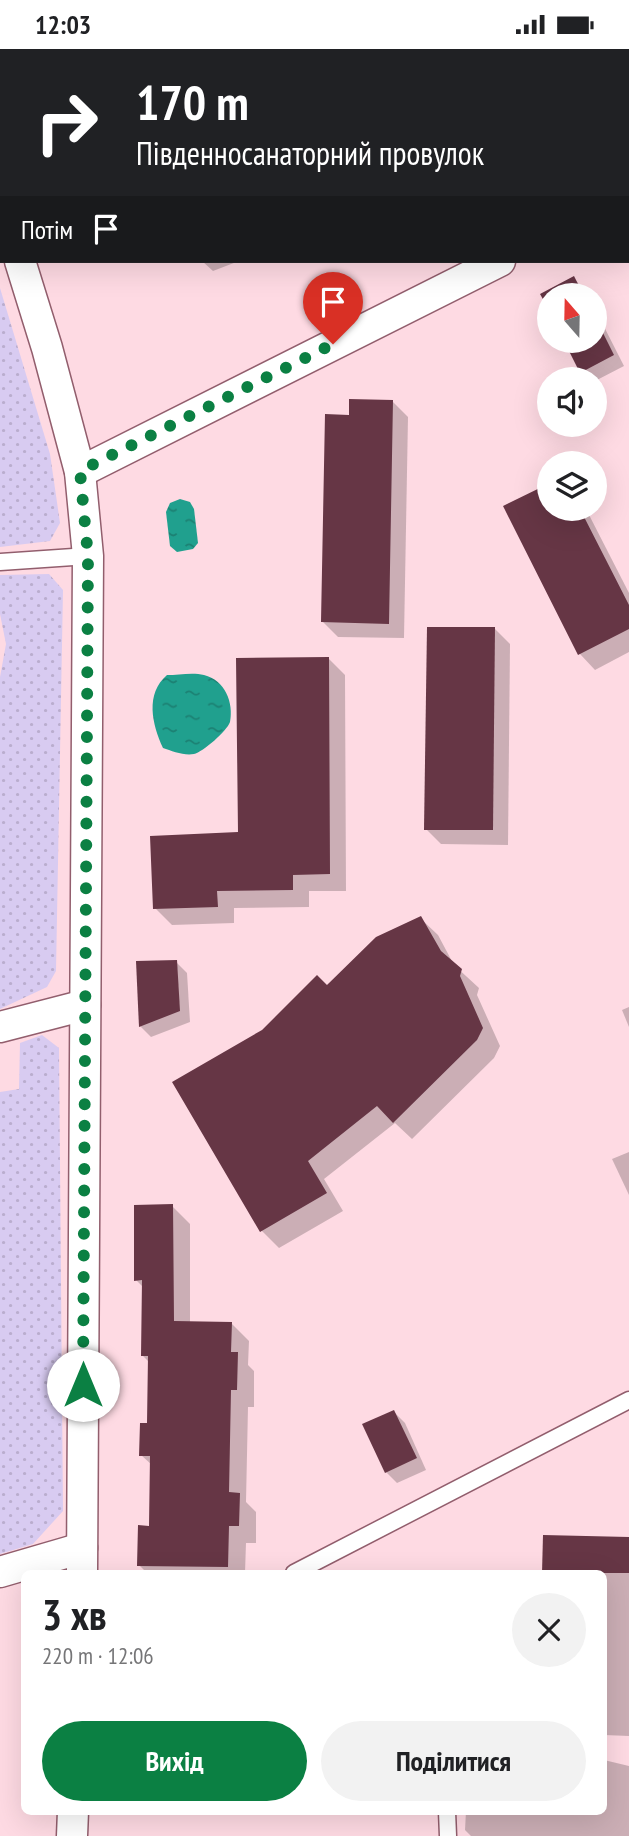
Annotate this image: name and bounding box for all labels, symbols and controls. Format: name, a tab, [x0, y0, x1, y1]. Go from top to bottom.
text: 12:03	[35, 8, 91, 41]
text: 170 m	[136, 70, 249, 134]
icon: right	[21, 77, 112, 168]
text: Південносанаторний провулок	[136, 132, 484, 174]
icon: arrive	[87, 210, 125, 248]
text: Потім	[21, 213, 73, 246]
pin	[303, 272, 363, 344]
icon: arrive	[314, 283, 352, 321]
north arrow	[537, 283, 607, 353]
map controls	[537, 283, 607, 521]
button: sound	[537, 367, 607, 437]
button: layers	[537, 451, 607, 521]
position arrow	[46, 1348, 120, 1422]
text: 3 хв	[42, 1587, 107, 1642]
button: close	[512, 1593, 586, 1667]
text: 220 m · 12:06	[42, 1641, 154, 1670]
button: Вихід	[42, 1721, 307, 1801]
button: Поділитися	[321, 1721, 586, 1801]

